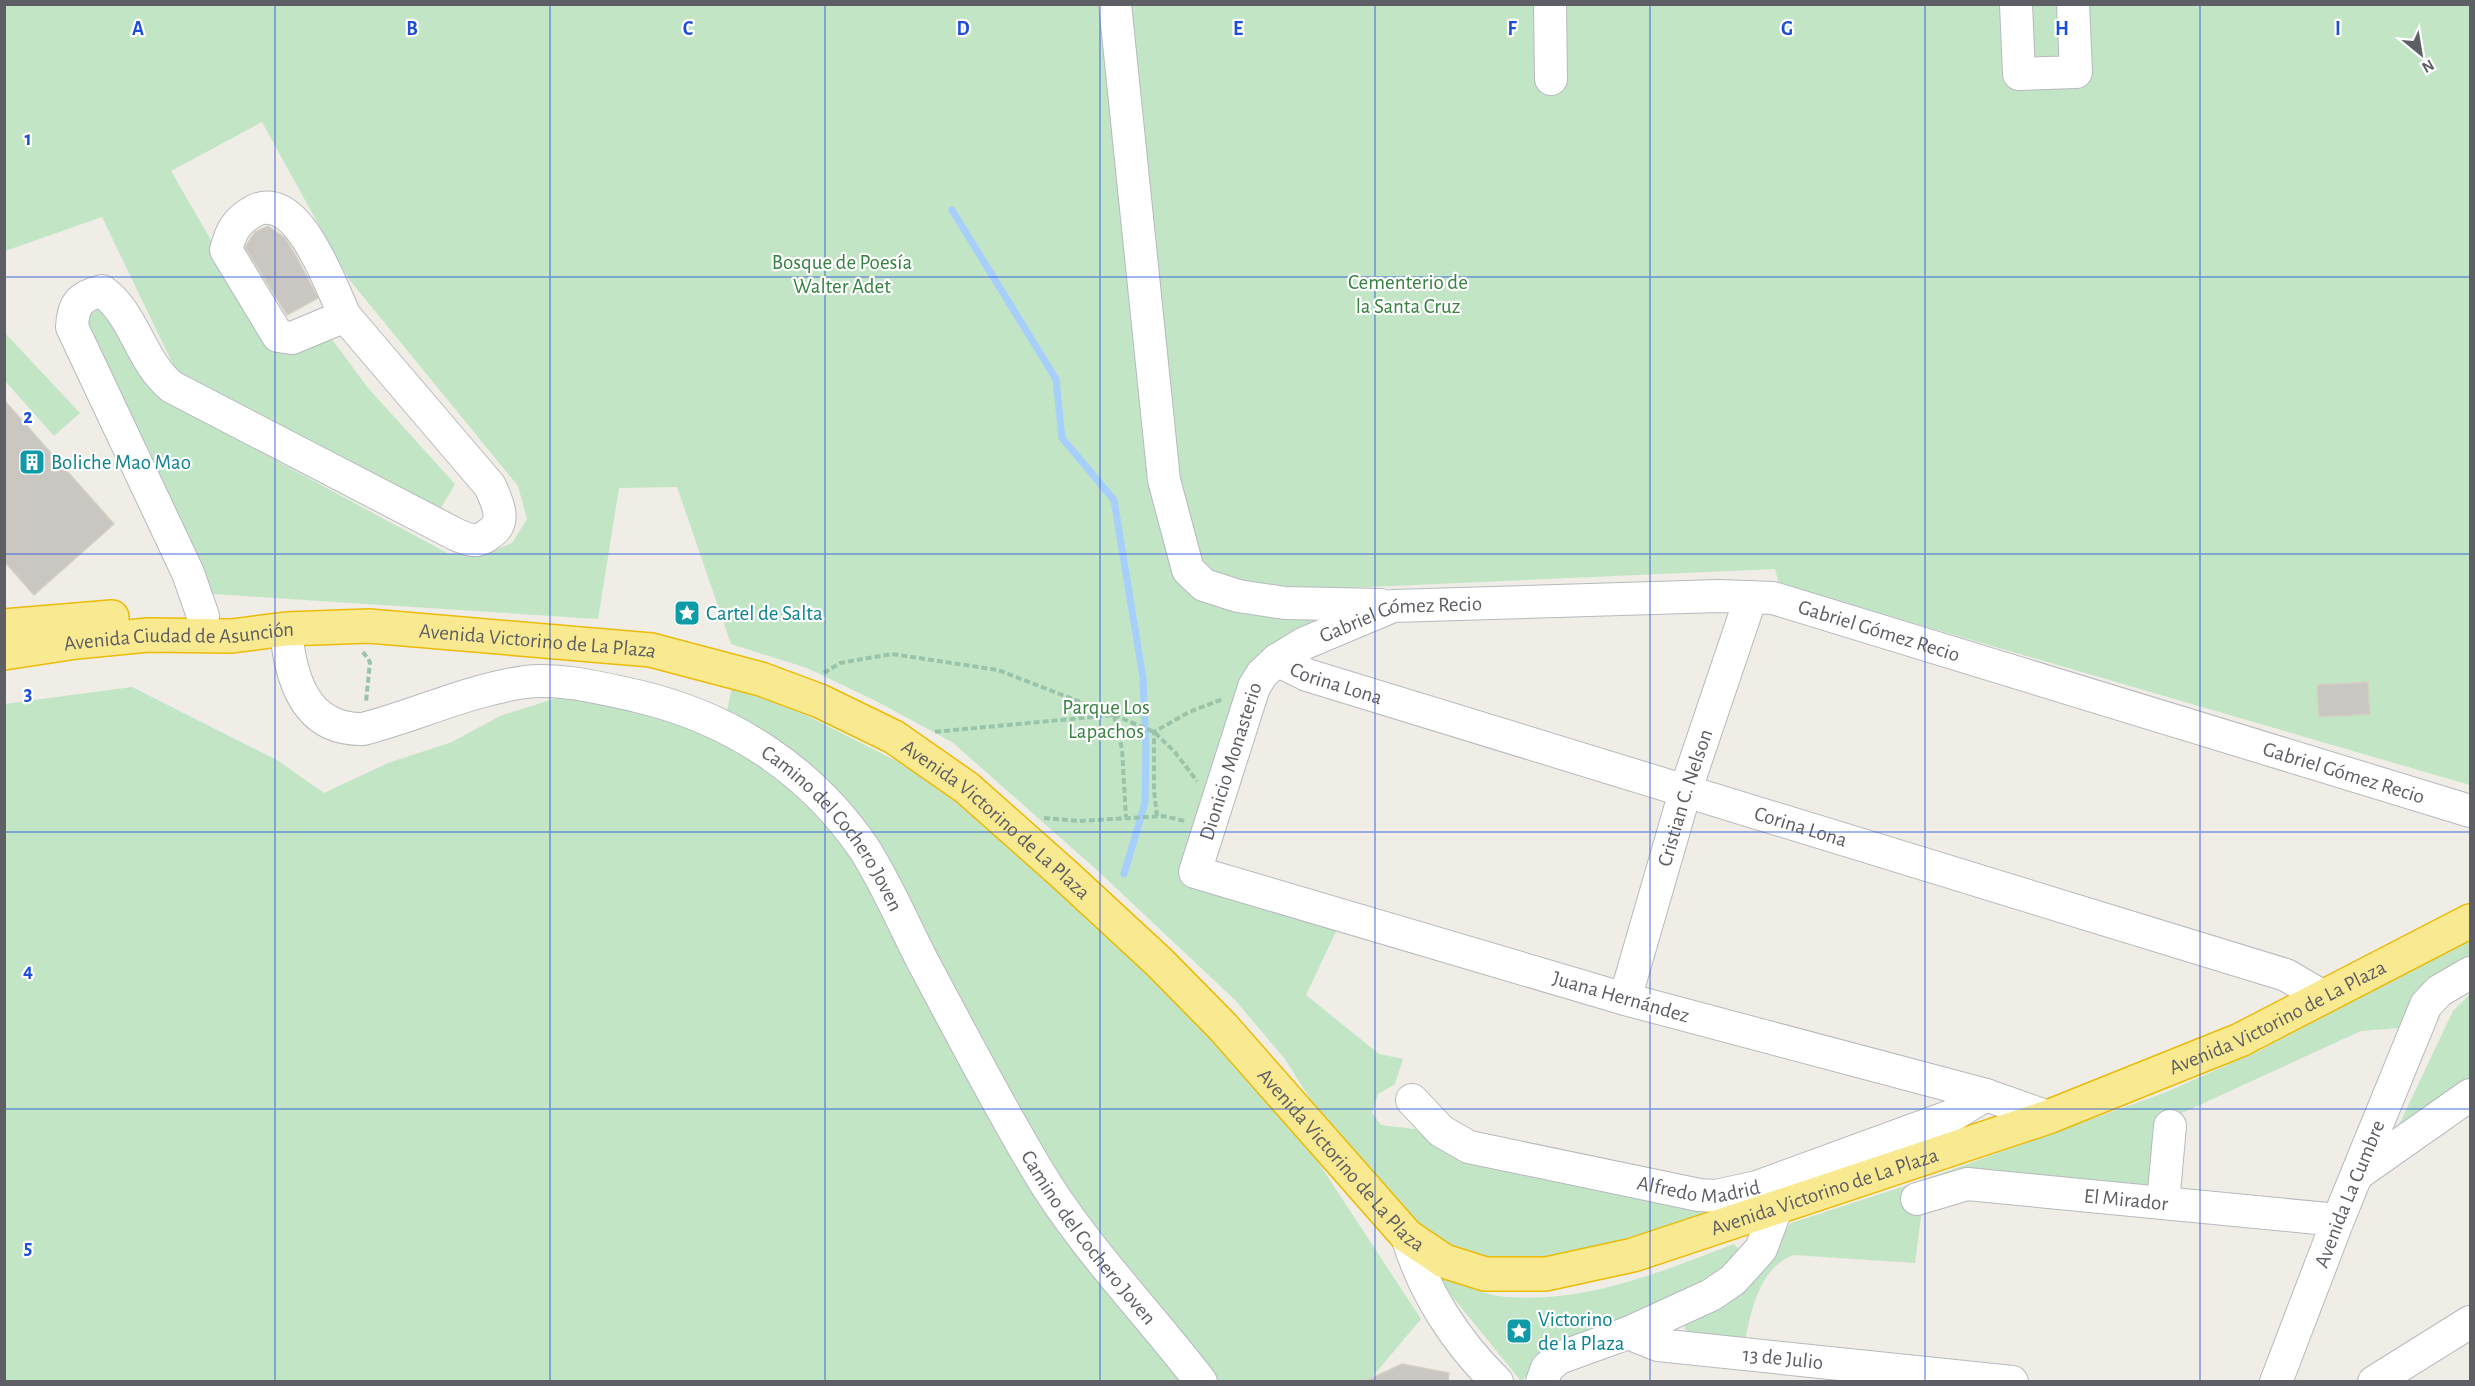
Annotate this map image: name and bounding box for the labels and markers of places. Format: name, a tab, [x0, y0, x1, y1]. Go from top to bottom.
building icon: Boliche Mao Mao	[17, 447, 47, 477]
place label: Boliche Mao Mao	[51, 452, 191, 473]
place icon: Cartel de Salta	[672, 598, 702, 628]
place label: Cartel de Salta	[706, 603, 823, 624]
place label: Victorino de la Plaza	[1538, 1309, 1625, 1354]
place icon: Victorino de la Plaza	[1504, 1316, 1534, 1346]

